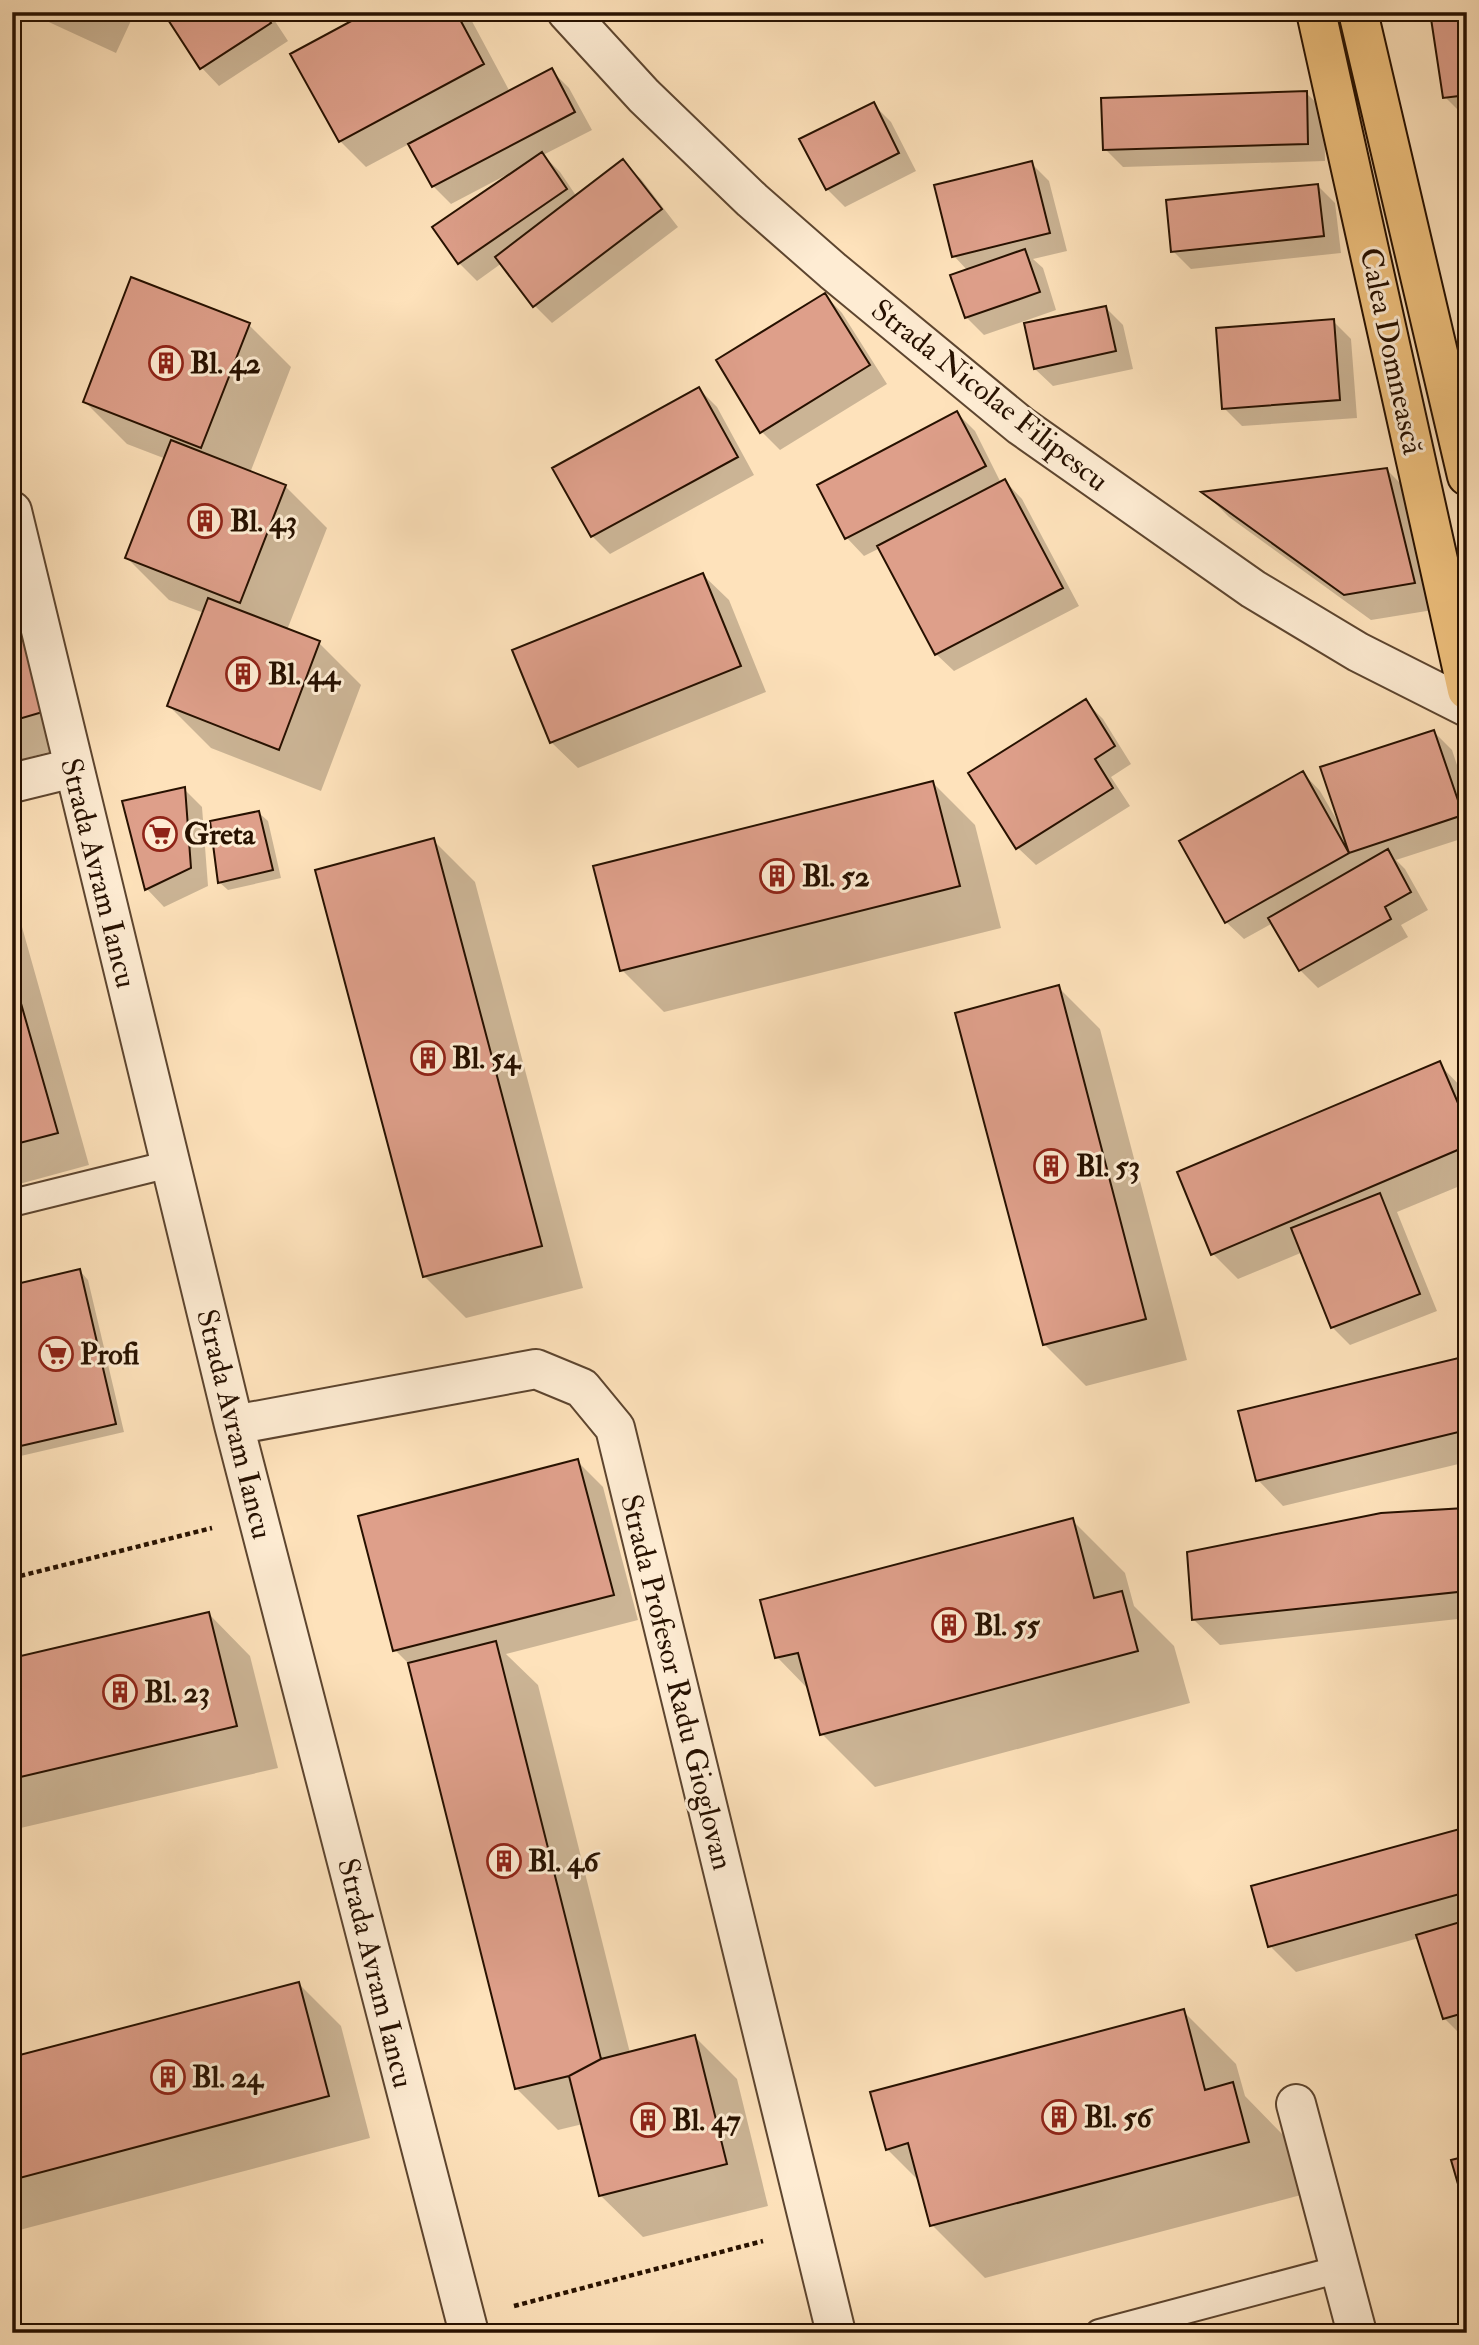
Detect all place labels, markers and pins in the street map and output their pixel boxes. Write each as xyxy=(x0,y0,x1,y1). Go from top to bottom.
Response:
building icon: Bl. 42 xyxy=(147,344,185,382)
place label: Bl. 42 xyxy=(190,345,261,382)
building icon: Bl. 43 xyxy=(186,502,224,540)
place label: Bl. 43 xyxy=(230,503,297,540)
building icon: Bl. 44 xyxy=(224,655,262,693)
place label: Bl. 44 xyxy=(268,656,342,693)
supermarket icon: Greta xyxy=(141,815,179,853)
place label: Greta xyxy=(184,816,257,853)
building icon: Bl. 52 xyxy=(758,857,796,895)
place label: Bl. 52 xyxy=(802,858,870,895)
building icon: Bl. 54 xyxy=(409,1039,447,1077)
place label: Bl. 54 xyxy=(452,1040,522,1077)
building icon: Bl. 53 xyxy=(1032,1147,1070,1185)
place label: Bl. 53 xyxy=(1076,1148,1140,1185)
supermarket icon: Profi xyxy=(37,1335,75,1373)
place label: Profi xyxy=(80,1336,140,1373)
building icon: Bl. 55 xyxy=(930,1606,968,1644)
place label: Bl. 55 xyxy=(974,1607,1041,1644)
building icon: Bl. 23 xyxy=(101,1673,139,1711)
place label: Bl. 23 xyxy=(144,1674,210,1711)
building icon: Bl. 46 xyxy=(485,1842,523,1880)
place label: Bl. 46 xyxy=(528,1843,601,1880)
building icon: Bl. 24 xyxy=(149,2058,187,2096)
place label: Bl. 24 xyxy=(192,2059,265,2096)
building icon: Bl. 56 xyxy=(1040,2098,1078,2136)
place label: Bl. 56 xyxy=(1084,2099,1153,2136)
building icon: Bl. 47 xyxy=(629,2101,667,2139)
place label: Bl. 47 xyxy=(672,2102,741,2139)

